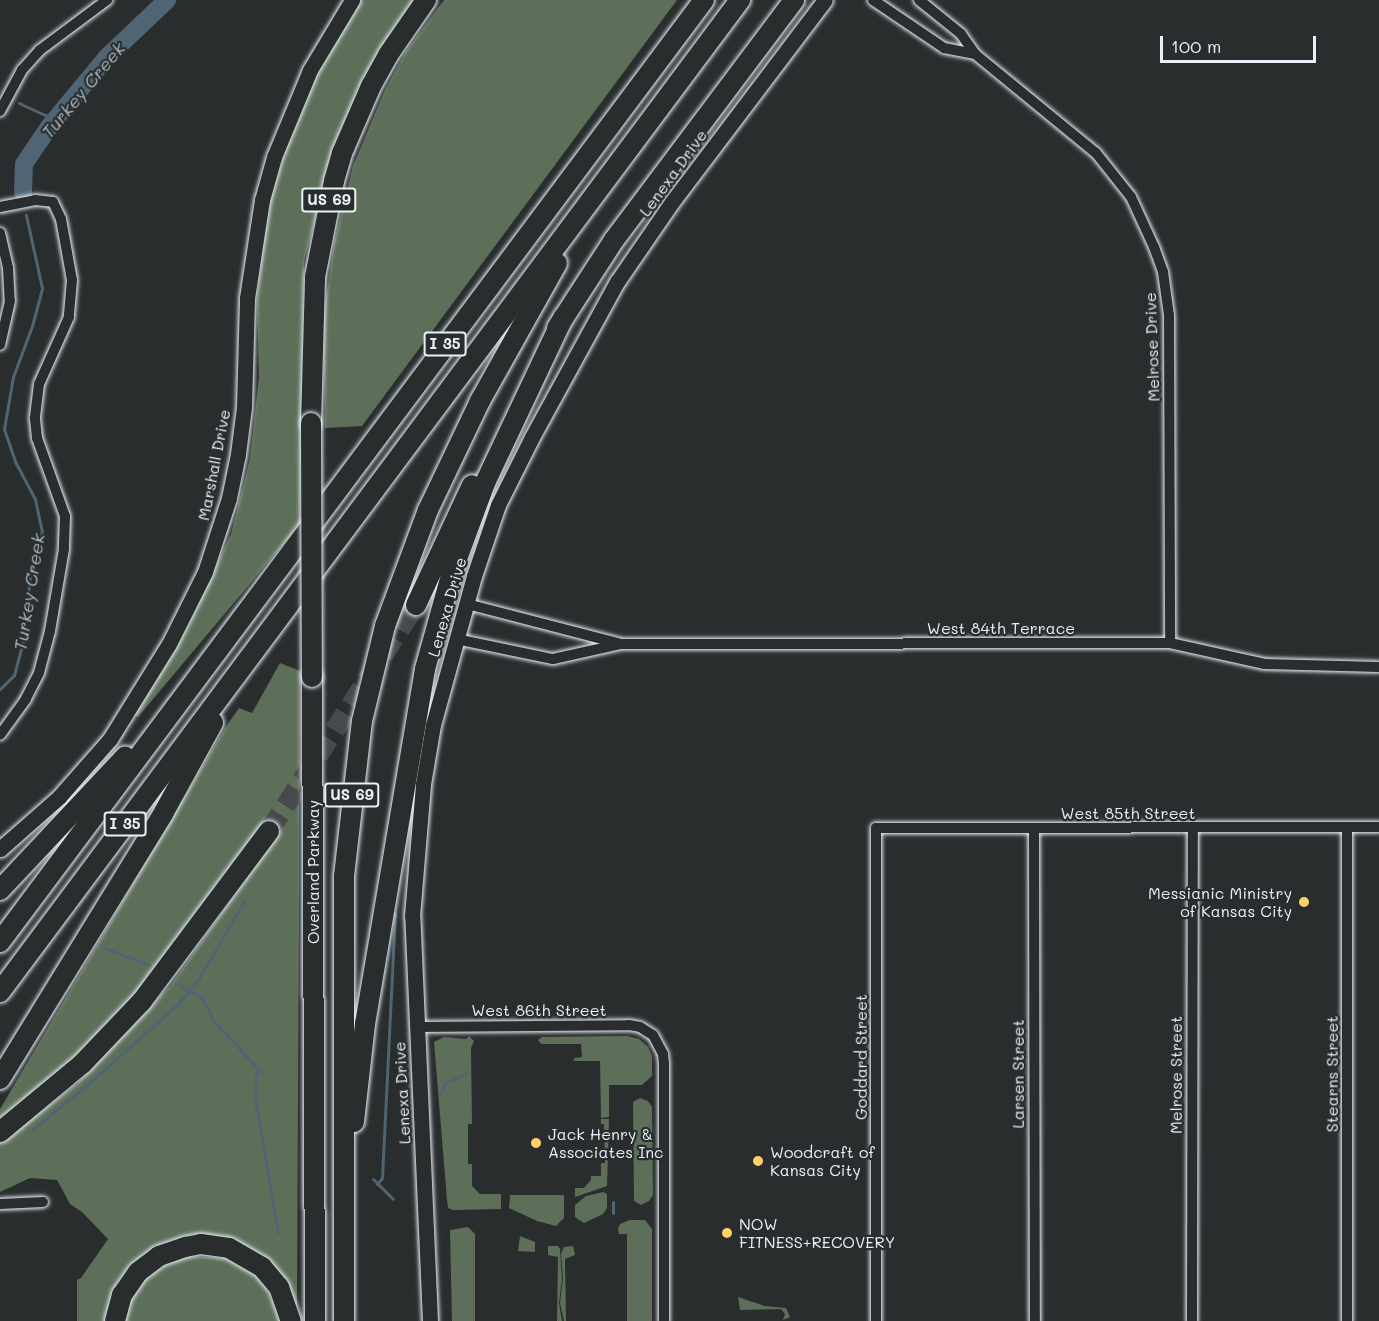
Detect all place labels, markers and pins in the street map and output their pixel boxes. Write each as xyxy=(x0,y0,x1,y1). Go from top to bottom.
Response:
place label: Messianic Ministry of Kansas City xyxy=(1148,883,1292,921)
marker: Messianic Ministry of Kansas City xyxy=(1297,895,1311,909)
place label: Jack Henry & Associates Inc xyxy=(548,1124,664,1162)
marker: Jack Henry & Associates Inc xyxy=(529,1136,543,1150)
place label: Woodcraft of Kansas City xyxy=(770,1142,875,1180)
marker: Woodcraft of Kansas City xyxy=(751,1154,765,1168)
place label: NOW FITNESS+RECOVERY xyxy=(739,1214,895,1252)
marker: NOW FITNESS+RECOVERY xyxy=(720,1226,734,1240)

